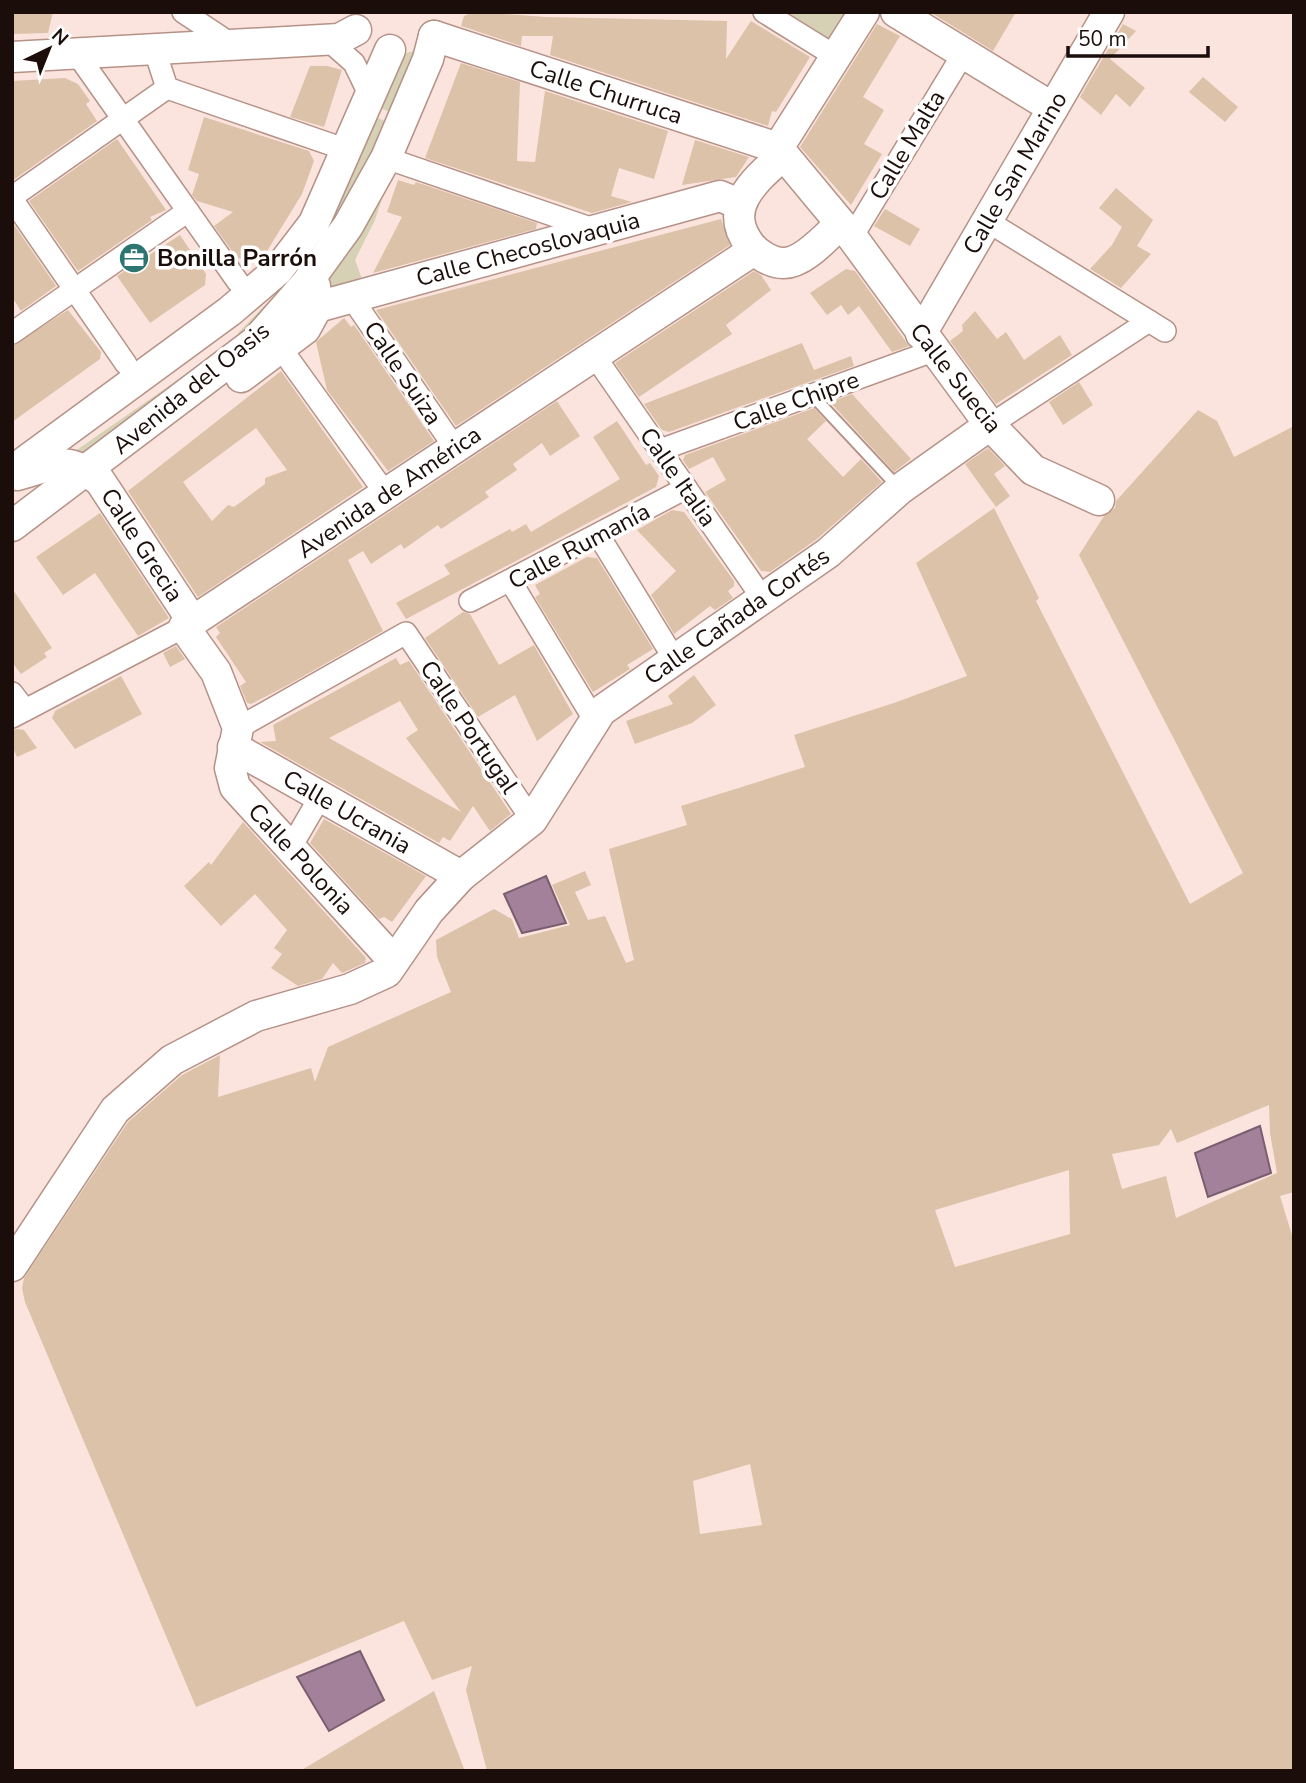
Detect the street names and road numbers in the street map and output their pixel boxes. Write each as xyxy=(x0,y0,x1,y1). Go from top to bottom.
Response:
street label: Calle Churruca xyxy=(525,52,687,132)
street label: Calle Malta xyxy=(862,84,952,206)
street label: Calle San Marino xyxy=(955,86,1075,260)
street label: Calle Checoslovaquia xyxy=(413,204,643,294)
street label: Avenida del Oasis xyxy=(106,315,276,461)
street label: Calle Suiza xyxy=(356,315,450,431)
street label: Calle Suecia xyxy=(903,316,1009,440)
street label: Calle Chipre xyxy=(728,363,864,439)
street label: Avenida de América xyxy=(291,418,487,566)
street label: Calle Italia xyxy=(632,421,724,533)
street label: Calle Grecia xyxy=(93,482,191,608)
street label: Calle Rumanía xyxy=(503,495,655,597)
street label: Calle Cañada Cortés xyxy=(638,540,836,692)
street label: Calle Portugal xyxy=(413,654,525,800)
street label: Calle Ucrania xyxy=(277,762,417,862)
street label: Calle Polonia xyxy=(241,796,361,922)

